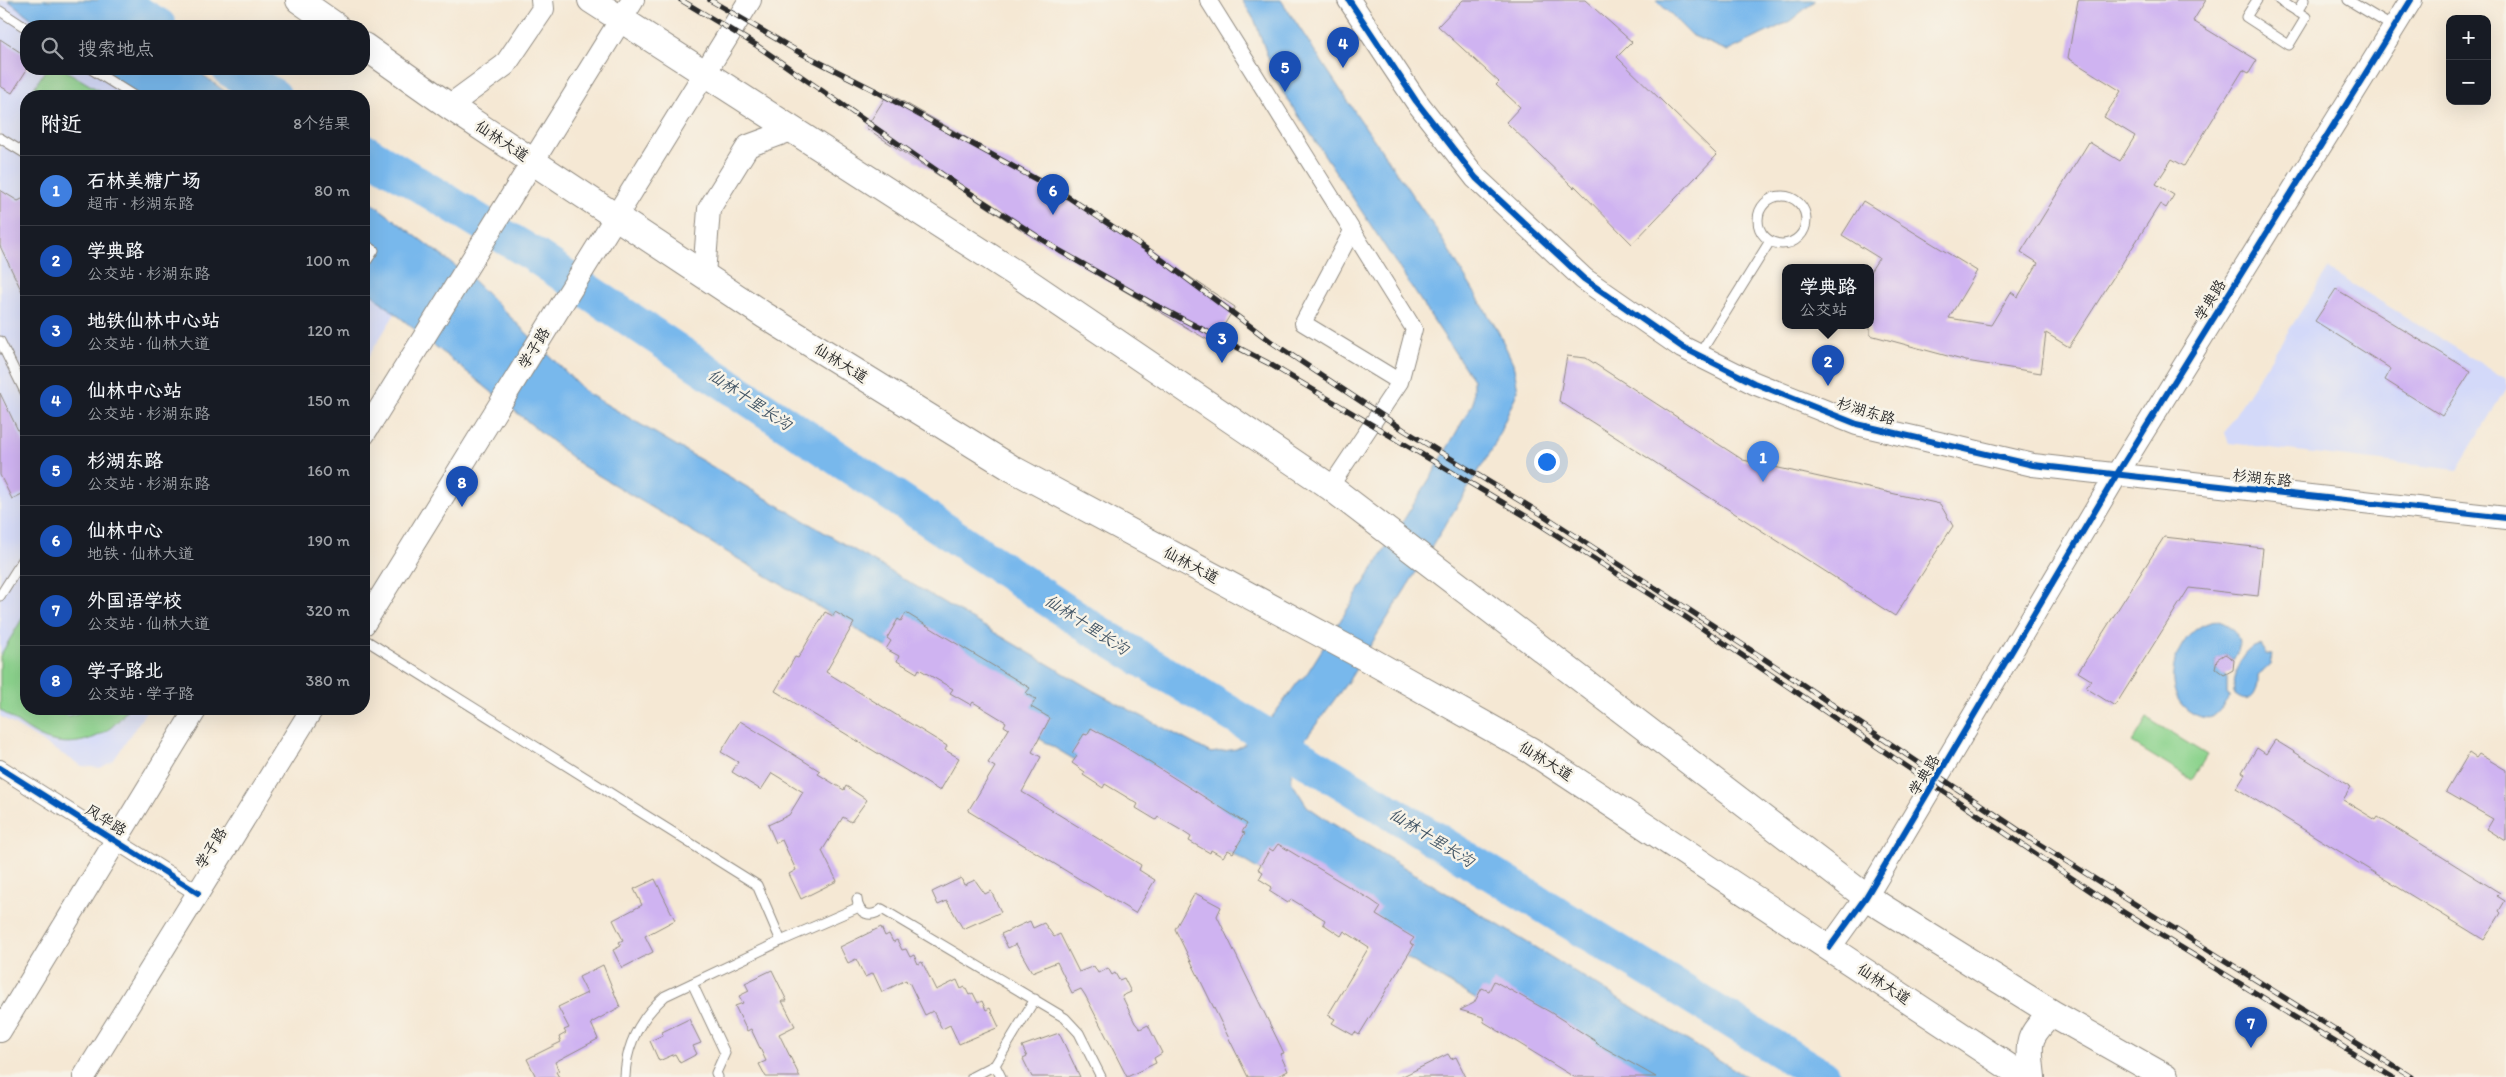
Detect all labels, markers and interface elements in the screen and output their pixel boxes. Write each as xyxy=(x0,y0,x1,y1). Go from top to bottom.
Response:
map controls xyxy=(2446,15,2491,105)
button: + xyxy=(2446,15,2491,60)
search box xyxy=(20,20,370,75)
pin: 4 xyxy=(1327,27,1359,68)
icon: search xyxy=(38,34,66,62)
text: 搜索地点 xyxy=(78,37,154,60)
pin: 5 xyxy=(1269,51,1301,92)
button: − xyxy=(2446,60,2491,105)
text: 附近 xyxy=(40,111,82,136)
text: 8个结果 xyxy=(293,114,350,133)
street label: 仙林大道 xyxy=(472,117,532,165)
text: 石林美糖广场 xyxy=(87,169,201,192)
pin: 6 xyxy=(1037,174,1069,215)
text: 1 xyxy=(52,181,60,200)
text: 80 m xyxy=(314,181,350,200)
text: 超市 · 杉湖东路 xyxy=(87,194,194,213)
text: 学典路 xyxy=(87,239,144,262)
text: 2 xyxy=(52,251,60,270)
text: 100 m xyxy=(306,251,350,270)
text: 公交站 · 杉湖东路 xyxy=(87,264,210,283)
popup xyxy=(1782,264,1874,329)
text: 学典路 xyxy=(1799,275,1857,298)
street label: 学典路 xyxy=(2190,276,2230,324)
text: 公交站 xyxy=(1799,300,1848,319)
text: 地铁仙林中心站 xyxy=(87,309,220,332)
text: 3 xyxy=(52,321,60,340)
text: 120 m xyxy=(307,321,350,340)
pin: 3 xyxy=(1206,322,1238,363)
street label: 学子路 xyxy=(514,324,554,372)
text: 公交站 · 仙林大道 xyxy=(87,334,210,353)
street label: 仙林大道 xyxy=(811,339,871,387)
pin: 2 xyxy=(1812,345,1844,386)
water label: 仙林十里长沟 xyxy=(705,365,796,435)
text: 仙林中心站 xyxy=(87,379,182,402)
text: 4 xyxy=(51,391,61,410)
text: 150 m xyxy=(307,391,350,410)
street label: 杉湖东路 xyxy=(1835,394,1897,428)
text: 公交站 · 杉湖东路 xyxy=(87,404,210,423)
pin: 1 xyxy=(1747,441,1779,482)
text: 杉湖东路 xyxy=(87,449,163,472)
your location xyxy=(1534,449,1560,475)
text: 5 xyxy=(52,461,60,480)
text: 160 m xyxy=(307,461,350,480)
pin: 8 xyxy=(446,466,478,507)
street label: 杉湖东路 xyxy=(2231,466,2293,490)
text: 公交站 · 杉湖东路 xyxy=(87,474,210,493)
text: 仙林中心 xyxy=(87,519,163,542)
text: 6 xyxy=(52,531,60,550)
text: 190 m xyxy=(307,531,350,550)
street label: 仙林大道 xyxy=(1160,543,1222,587)
text: 地铁 · 仙林大道 xyxy=(87,544,194,563)
text: 外国语学校 xyxy=(87,589,182,612)
water label: 仙林十里长沟 xyxy=(1041,590,1134,660)
text: 7 xyxy=(52,601,60,620)
text: 320 m xyxy=(306,601,350,620)
text: 公交站 · 仙林大道 xyxy=(87,614,210,633)
text: 学子路北 xyxy=(87,659,163,682)
text: 8 xyxy=(52,671,60,690)
text: 380 m xyxy=(306,671,350,690)
text: 公交站 · 学子路 xyxy=(87,684,194,703)
street label: 仙林大道 xyxy=(1516,737,1576,785)
street label: 学典路 xyxy=(1905,751,1943,799)
street label: 风华路 xyxy=(82,800,130,840)
water label: 仙林十里长沟 xyxy=(1386,804,1479,872)
street label: 学子路 xyxy=(191,824,231,872)
street label: 仙林大道 xyxy=(1854,960,1914,1008)
pin: 7 xyxy=(2235,1007,2267,1048)

